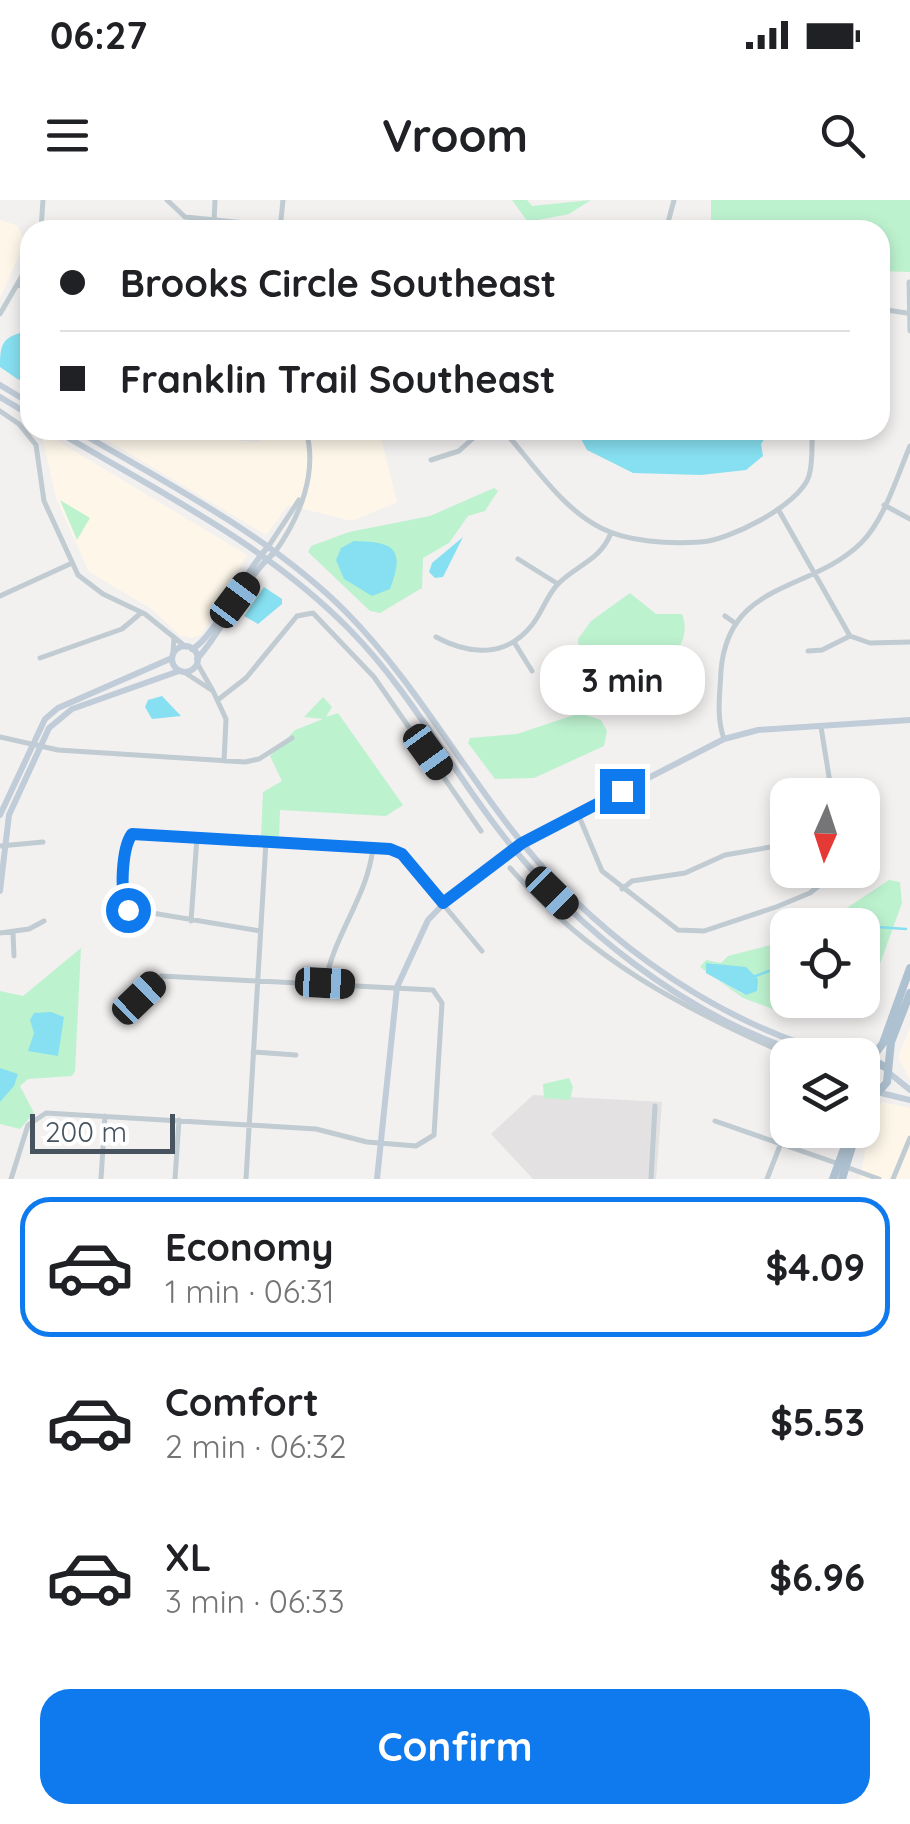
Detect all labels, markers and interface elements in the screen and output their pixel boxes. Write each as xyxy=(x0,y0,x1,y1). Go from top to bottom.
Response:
text: 06:27 xyxy=(50,11,147,59)
text: Vroom xyxy=(382,107,528,163)
icon: menu xyxy=(40,108,95,163)
icon: search xyxy=(815,108,870,163)
text: Brooks Circle Southeast xyxy=(120,259,556,307)
text: Franklin Trail Southeast xyxy=(120,355,556,403)
car xyxy=(205,567,265,633)
callout: 3 min xyxy=(540,646,704,716)
text: 3 min xyxy=(581,660,664,700)
car xyxy=(398,719,458,785)
route end xyxy=(600,769,645,814)
north arrow xyxy=(770,778,880,888)
map controls xyxy=(770,778,880,1148)
car xyxy=(520,861,584,925)
route start xyxy=(106,888,151,933)
button: locate xyxy=(770,908,880,1018)
car xyxy=(107,966,171,1030)
car xyxy=(294,966,356,1000)
button: layers xyxy=(770,1038,880,1148)
scale bar xyxy=(30,1109,175,1154)
text: 200 m xyxy=(45,1114,127,1149)
icon: car xyxy=(45,1222,135,1312)
text: Economy xyxy=(165,1223,334,1271)
text: $4.09 xyxy=(766,1243,865,1291)
text: 1 min · 06:31 xyxy=(165,1271,335,1311)
icon: car xyxy=(45,1377,135,1467)
text: Comfort xyxy=(165,1378,319,1426)
text: $5.53 xyxy=(770,1398,865,1446)
text: 2 min · 06:32 xyxy=(165,1426,346,1466)
icon: car xyxy=(45,1532,135,1622)
text: XL xyxy=(165,1533,211,1581)
text: $6.96 xyxy=(769,1553,865,1601)
text: 3 min · 06:33 xyxy=(165,1581,345,1621)
button: Confirm xyxy=(40,1689,870,1804)

